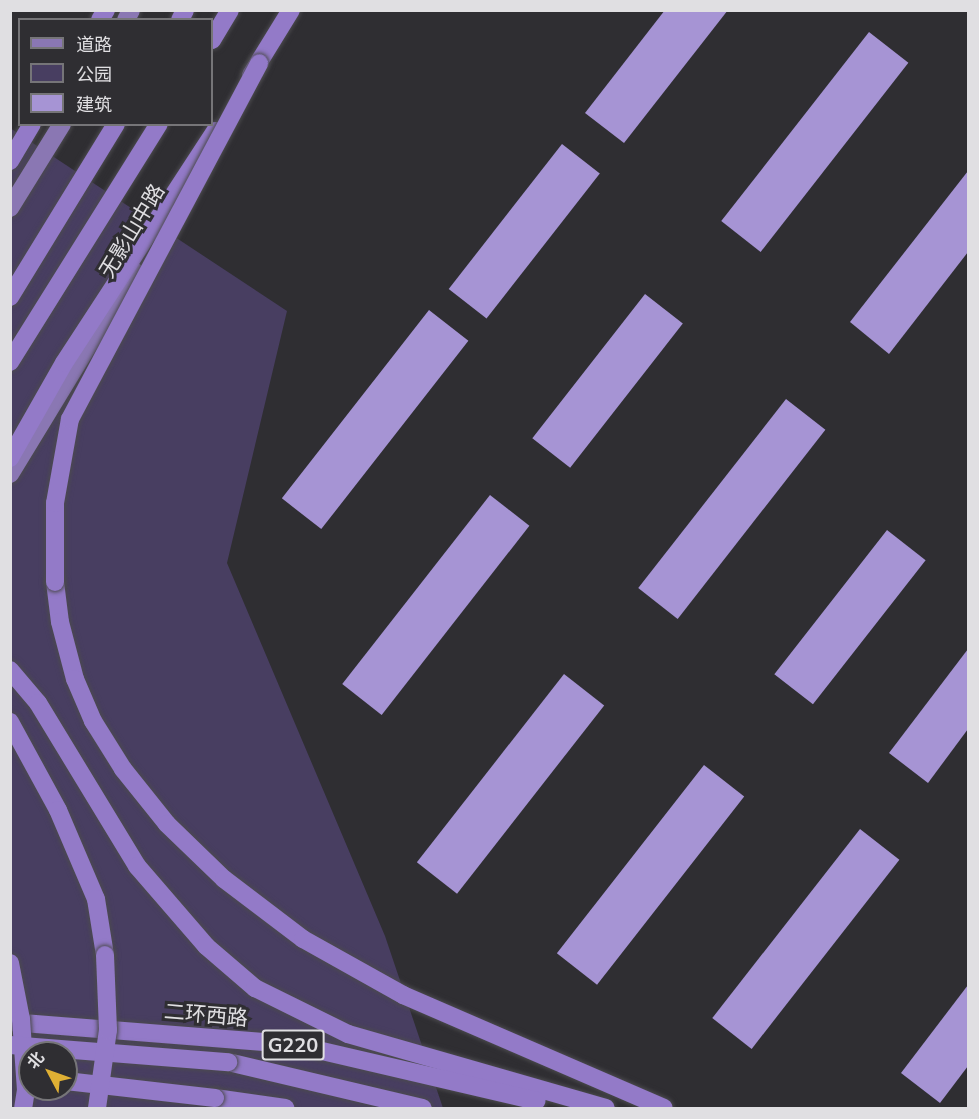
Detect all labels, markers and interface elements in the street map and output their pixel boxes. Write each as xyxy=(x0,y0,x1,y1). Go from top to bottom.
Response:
legend xyxy=(18,18,213,126)
text: 道路 xyxy=(76,33,112,57)
text: 公园 xyxy=(76,63,112,87)
text: 建筑 xyxy=(76,93,112,117)
street label: 无影山中路 xyxy=(94,180,170,282)
street label: 二环西路 xyxy=(163,999,249,1031)
road number: G220 xyxy=(262,1028,324,1062)
north arrow xyxy=(18,1041,78,1101)
text: 北 xyxy=(22,1047,49,1074)

